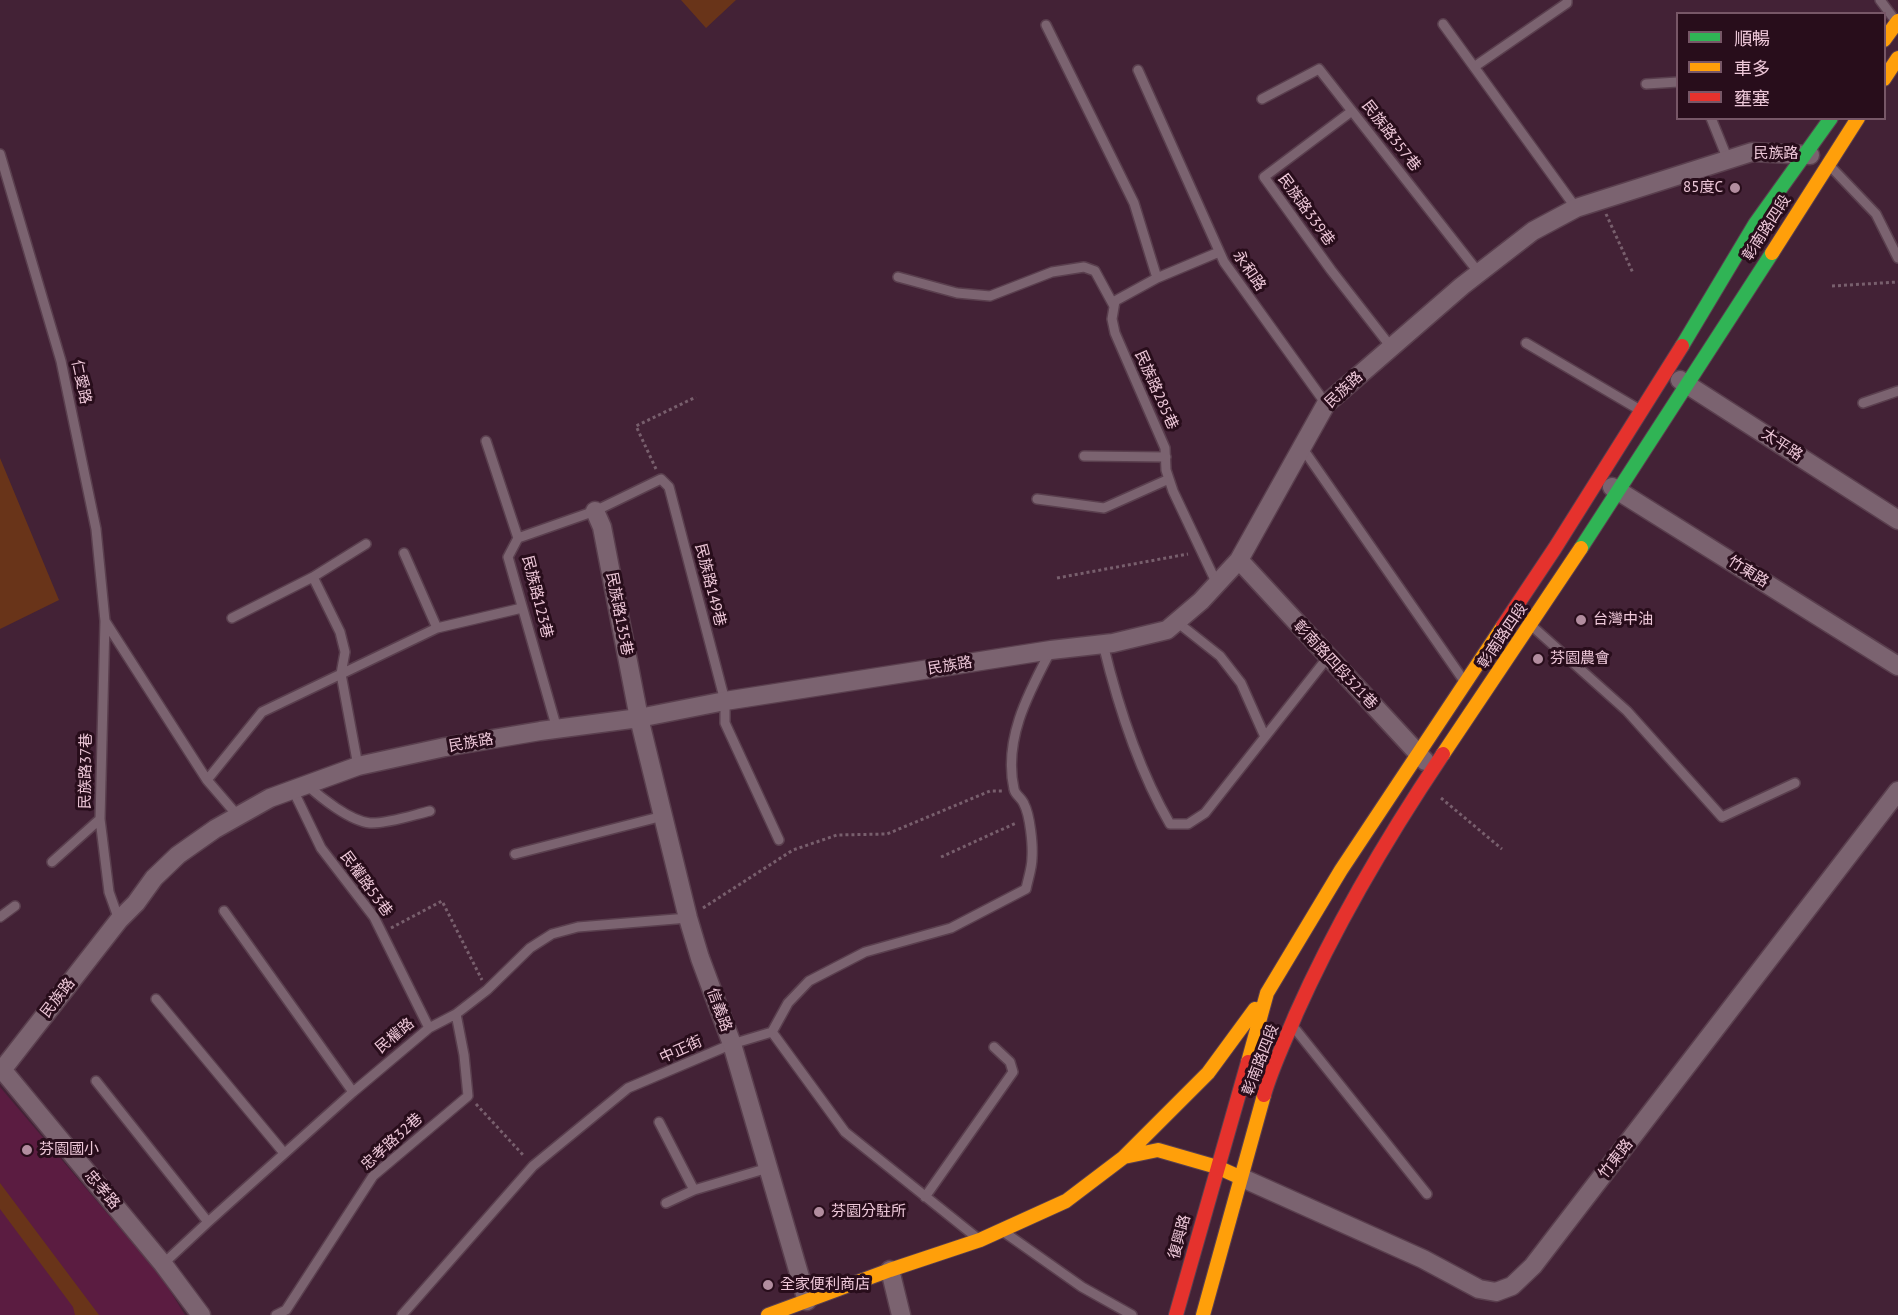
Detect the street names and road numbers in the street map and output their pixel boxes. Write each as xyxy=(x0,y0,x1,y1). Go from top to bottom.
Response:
street label: 民族路357巷 xyxy=(1358,97,1424,175)
street label: 民族路 xyxy=(1754,145,1798,163)
street label: 民族路339巷 xyxy=(1274,171,1338,249)
street label: 彰南路四段 xyxy=(1739,192,1795,264)
street label: 永和路 xyxy=(1229,247,1269,295)
street label: 民族路285巷 xyxy=(1131,348,1181,432)
street label: 仁愛路 xyxy=(68,358,94,406)
street label: 民族路 xyxy=(1321,368,1367,412)
street label: 太平路 xyxy=(1758,425,1806,465)
street label: 民族路149巷 xyxy=(691,542,729,628)
street label: 竹東路 xyxy=(1724,552,1772,592)
street label: 民族路123巷 xyxy=(518,554,556,640)
street label: 民族路135巷 xyxy=(602,571,636,657)
street label: 彰南路四段 xyxy=(1475,600,1531,672)
street label: 彰南路四段321巷 xyxy=(1289,617,1381,713)
street label: 民族路 xyxy=(926,654,974,678)
street label: 民族路 xyxy=(447,730,495,756)
street label: 民族路37巷 xyxy=(76,733,96,809)
street label: 民權路53巷 xyxy=(336,848,396,920)
street label: 民族路 xyxy=(37,975,79,1021)
street label: 信義路 xyxy=(703,986,735,1034)
street label: 民權路 xyxy=(372,1015,418,1057)
street label: 彰南路四段 xyxy=(1239,1022,1283,1098)
street label: 中正街 xyxy=(657,1033,705,1067)
street label: 忠孝路32巷 xyxy=(358,1110,426,1174)
street label: 竹東路 xyxy=(1595,1136,1637,1182)
street label: 忠孝路 xyxy=(81,1167,123,1213)
street label: 復興路 xyxy=(1165,1213,1195,1261)

